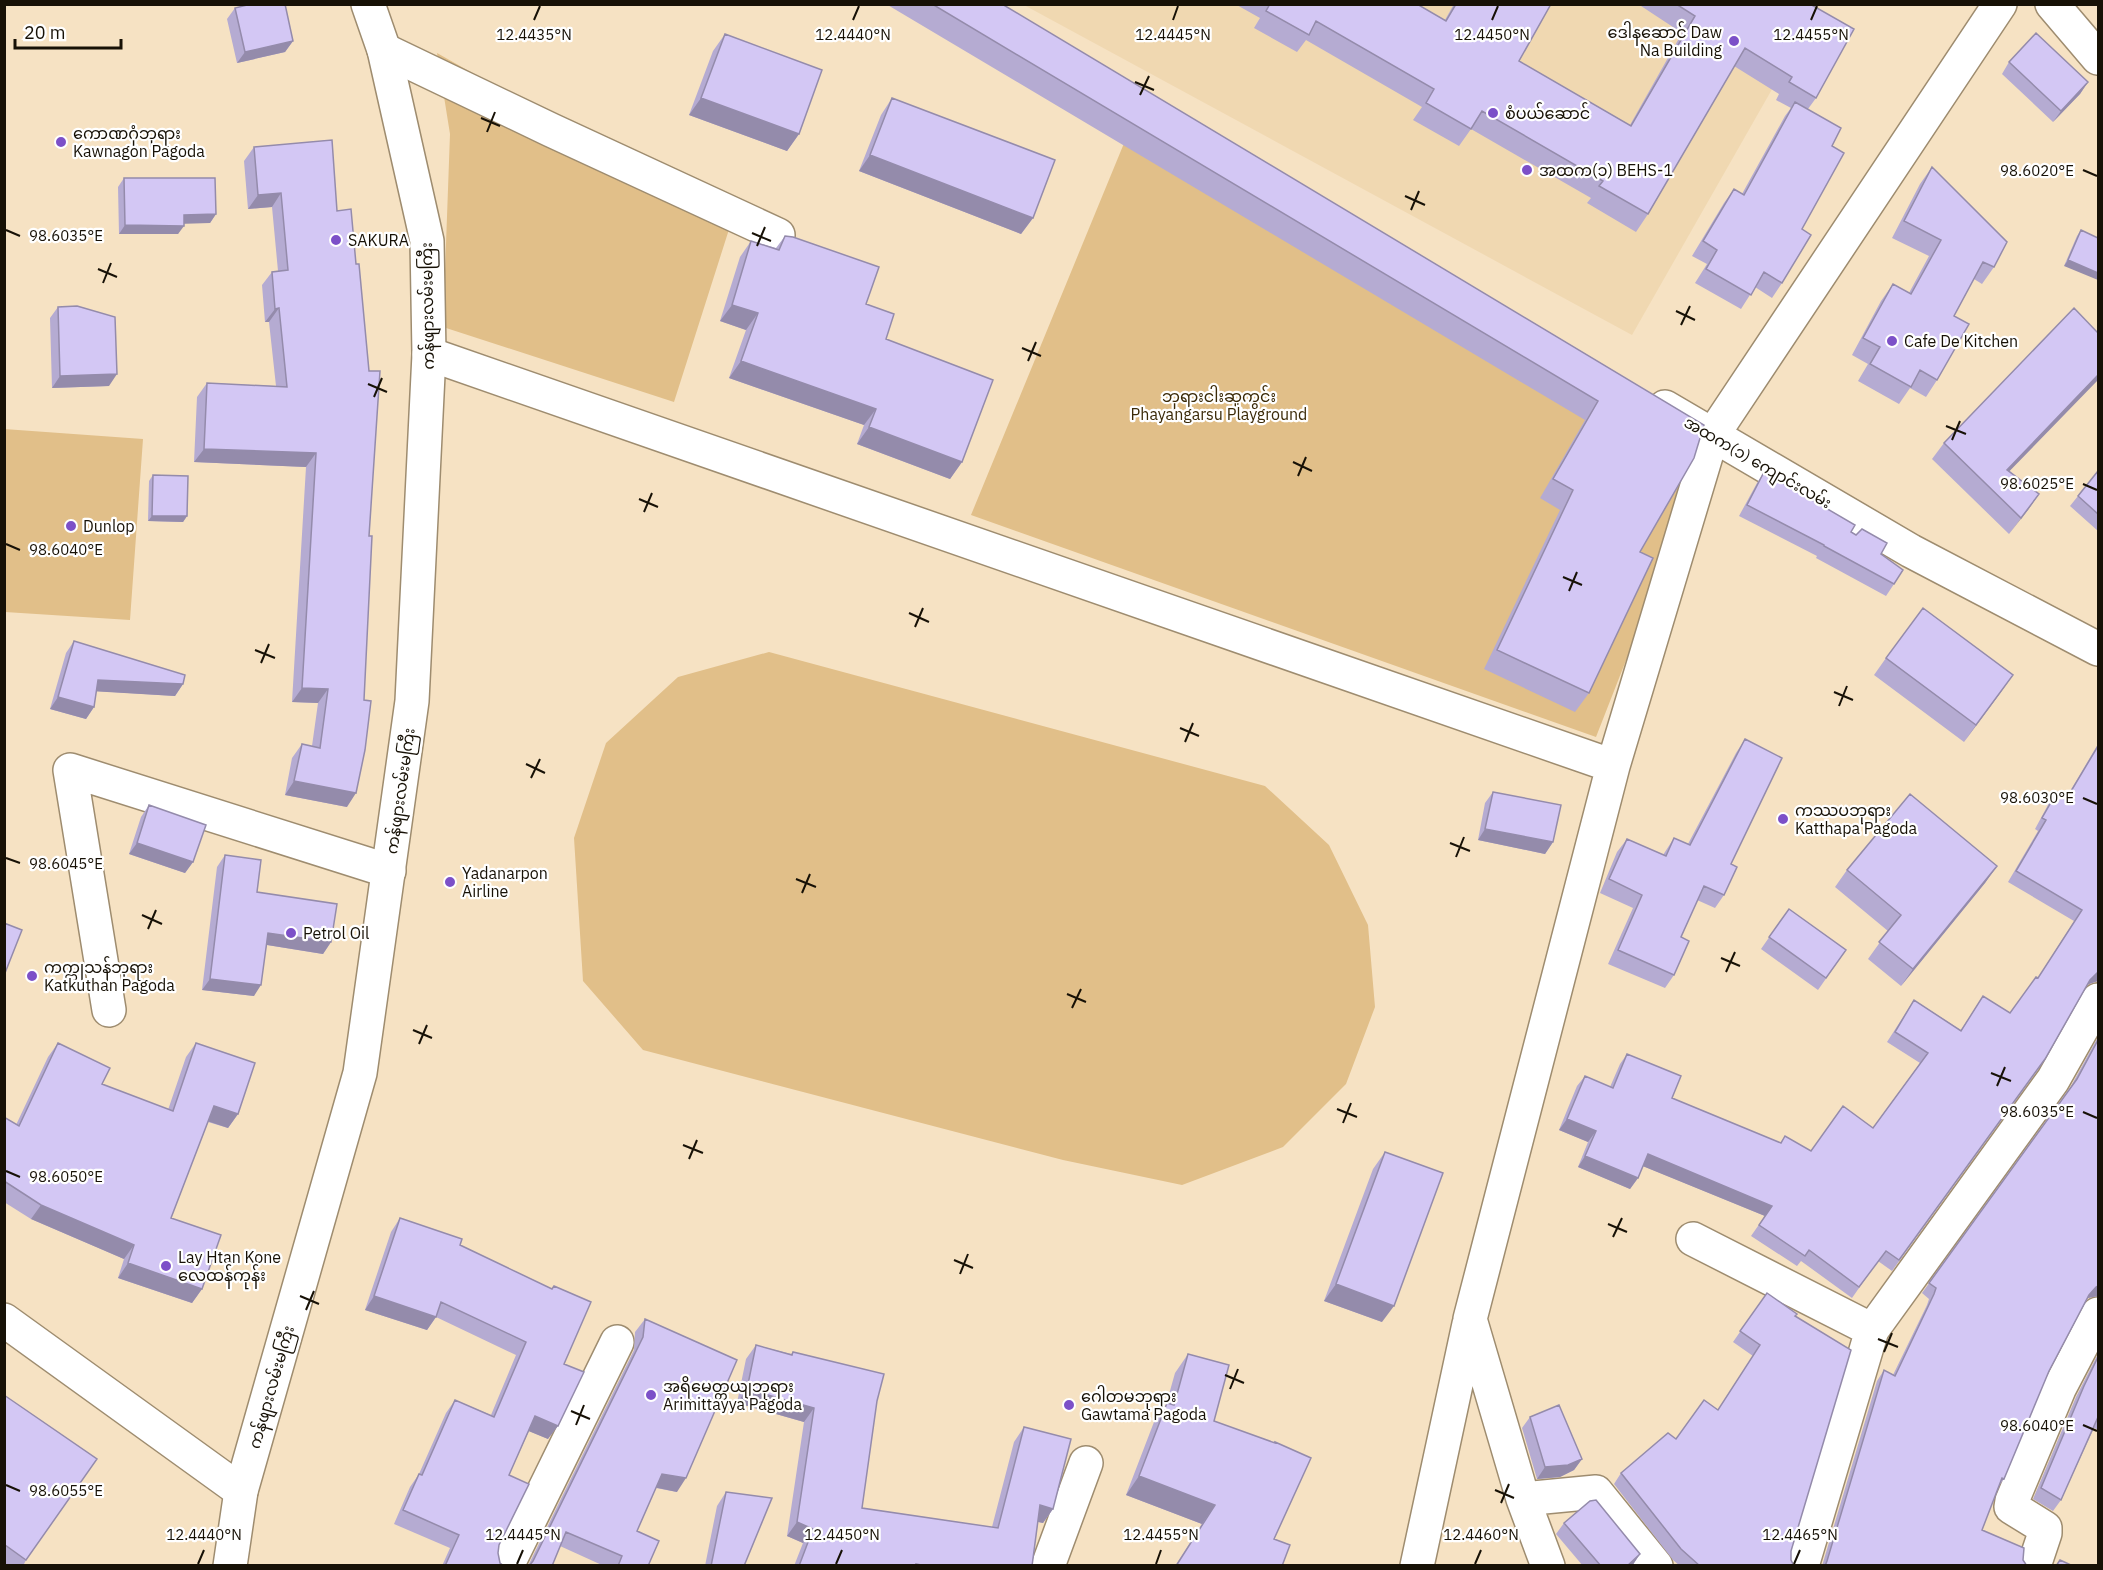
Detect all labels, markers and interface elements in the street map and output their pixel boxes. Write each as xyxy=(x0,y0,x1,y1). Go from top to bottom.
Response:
scale bar xyxy=(15,12,122,50)
text: 20 m xyxy=(24,21,66,44)
place label: ဒေါနဆောင် Daw Na Building xyxy=(1608,21,1723,60)
text: 12.4435°N xyxy=(496,25,572,44)
text: 12.4440°N xyxy=(815,25,891,44)
text: 12.4445°N xyxy=(1135,25,1211,44)
text: 12.4450°N xyxy=(1454,25,1530,44)
text: 12.4455°N xyxy=(1773,25,1849,44)
marker: ဒေါနဆောင် Daw Na Building xyxy=(1727,34,1741,48)
place label: စံပယ်ဆောင် xyxy=(1505,102,1590,123)
marker: စံပယ်ဆောင် xyxy=(1486,106,1500,120)
place label: ကောဏဂုံဘုရား Kawnagon Pagoda xyxy=(73,123,205,161)
marker: ကောဏဂုံဘုရား Kawnagon Pagoda xyxy=(54,135,68,149)
place label: အထက(၁) BEHS-1 xyxy=(1539,160,1673,180)
text: 98.6020°E xyxy=(2000,161,2074,180)
marker: အထက(၁) BEHS-1 xyxy=(1520,163,1534,177)
text: 98.6035°E xyxy=(29,226,103,245)
place label: SAKURA xyxy=(348,230,409,250)
marker: SAKURA xyxy=(329,233,343,247)
street label: ကန်ဖျားလမ်းမကြီး xyxy=(415,242,442,370)
place label: Cafe De Kitchen xyxy=(1904,331,2018,351)
marker: Cafe De Kitchen xyxy=(1885,334,1899,348)
park label: ဘုရားငါးဆူကွင်း Phayangarsu Playground xyxy=(1131,385,1307,424)
street label: အထက(၁) ကျောင်းလမ်း xyxy=(1679,411,1836,516)
text: 98.6025°E xyxy=(2000,474,2074,493)
place label: Dunlop xyxy=(83,516,135,536)
marker: Dunlop xyxy=(64,519,78,533)
text: 98.6040°E xyxy=(29,540,103,559)
street label: ကန်ဖျားလမ်းမကြီး xyxy=(380,726,423,856)
text: 98.6030°E xyxy=(2000,788,2074,807)
place label: ကဿပဘုရား Katthapa Pagoda xyxy=(1795,800,1917,838)
marker: ကဿပဘုရား Katthapa Pagoda xyxy=(1776,812,1790,826)
text: 98.6045°E xyxy=(29,854,103,873)
place label: Yadanarpon Airline xyxy=(462,863,548,901)
marker: Yadanarpon Airline xyxy=(443,875,457,889)
place label: Petrol Oil xyxy=(303,923,369,943)
marker: Petrol Oil xyxy=(284,926,298,940)
place label: ကက္ကုသန်ဘုရား Katkuthan Pagoda xyxy=(44,956,175,995)
marker: ကက္ကုသန်ဘုရား Katkuthan Pagoda xyxy=(25,969,39,983)
text: 98.6035°E xyxy=(2000,1102,2074,1121)
text: 98.6050°E xyxy=(29,1167,103,1186)
place label: Lay Htan Kone လေထန်ကုန်း xyxy=(178,1247,281,1290)
marker: Lay Htan Kone လေထန်ကုန်း xyxy=(159,1259,173,1273)
street label: ကန်ဖျားလမ်းမကြီး xyxy=(243,1323,302,1452)
place label: အရိမေတ္တယျဘုရား Arimittayya Pagoda xyxy=(663,1376,802,1414)
place label: ဂေါတမဘုရား Gawtama Pagoda xyxy=(1081,1385,1207,1424)
marker: အရိမေတ္တယျဘုရား Arimittayya Pagoda xyxy=(644,1388,658,1402)
marker: ဂေါတမဘုရား Gawtama Pagoda xyxy=(1062,1398,1076,1412)
text: 98.6040°E xyxy=(2000,1416,2074,1435)
text: 98.6055°E xyxy=(29,1481,103,1500)
text: 12.4440°N xyxy=(166,1525,242,1544)
text: 12.4445°N xyxy=(485,1525,561,1544)
text: 12.4450°N xyxy=(804,1525,880,1544)
text: 12.4455°N xyxy=(1123,1525,1199,1544)
text: 12.4460°N xyxy=(1443,1525,1519,1544)
text: 12.4465°N xyxy=(1762,1525,1838,1544)

